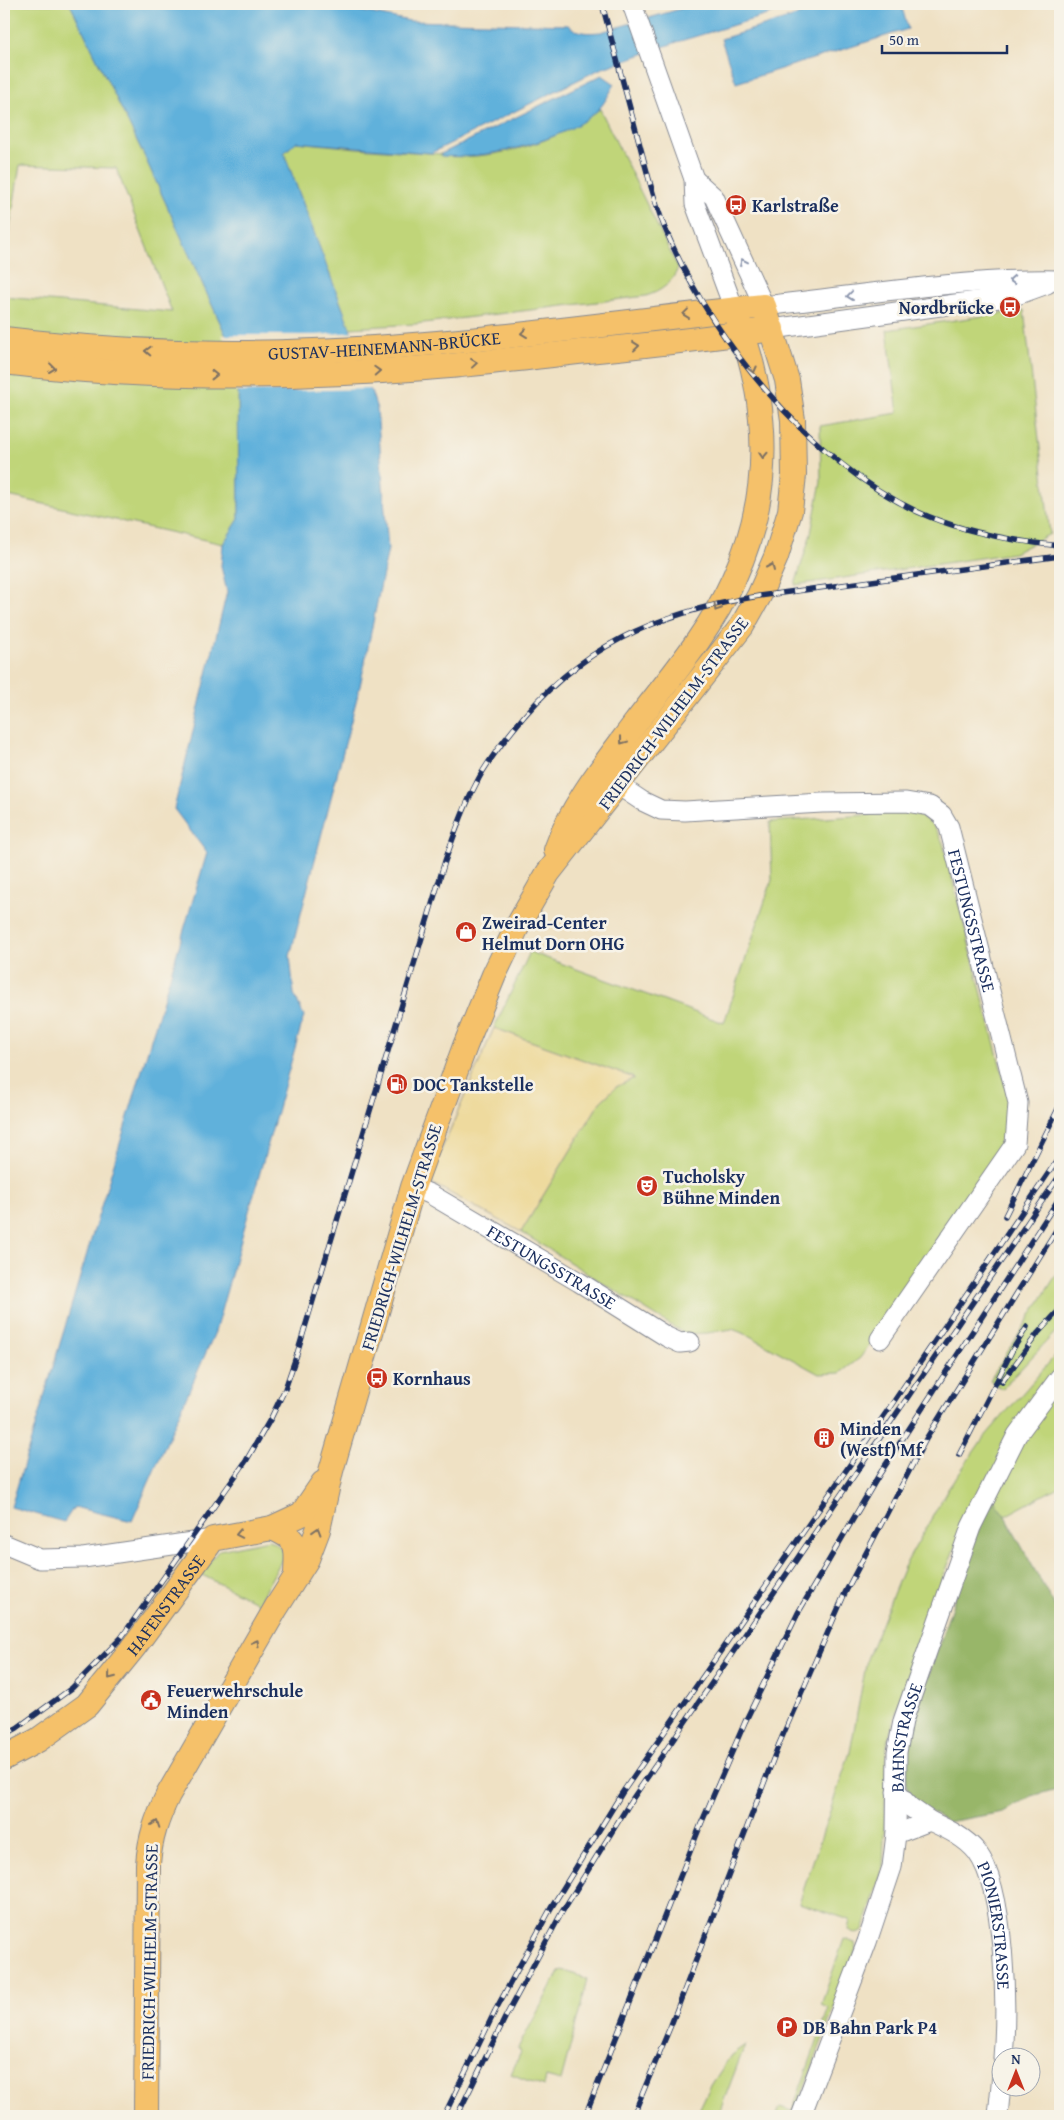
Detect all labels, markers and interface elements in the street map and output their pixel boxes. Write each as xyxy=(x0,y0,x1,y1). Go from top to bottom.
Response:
scale bar xyxy=(882,22,1006,54)
text: 50 m xyxy=(889,29,920,50)
place label: Karlstraße xyxy=(752,192,839,219)
bus stop icon: Karlstraße xyxy=(724,193,748,217)
one-way arrow xyxy=(740,258,750,267)
one-way arrow xyxy=(1007,274,1015,285)
one-way arrow xyxy=(846,290,854,301)
place label: Nordbrücke xyxy=(899,294,994,321)
bus stop icon: Nordbrücke xyxy=(998,295,1022,319)
one-way arrow xyxy=(682,308,690,319)
street label: GUSTAV-HEINEMANN-BRÜCKE xyxy=(268,323,502,366)
one-way arrow xyxy=(520,327,528,338)
one-way arrow xyxy=(632,341,640,352)
one-way arrow xyxy=(144,346,152,356)
one-way arrow xyxy=(471,358,479,369)
one-way arrow xyxy=(48,362,56,373)
one-way arrow xyxy=(373,365,381,376)
one-way arrow xyxy=(747,365,758,374)
one-way arrow xyxy=(211,370,219,380)
one-way arrow xyxy=(758,451,769,459)
one-way arrow xyxy=(765,563,776,572)
one-way arrow xyxy=(714,603,724,612)
street label: FRIEDRICH-WILHELM-STRASSE xyxy=(591,611,755,815)
one-way arrow xyxy=(620,735,628,744)
street label: FESTUNGSSTRASSE xyxy=(941,846,1003,995)
place label: Zweirad-Center Helmut Dorn OHG xyxy=(482,909,624,957)
shop icon: Zweirad-Center Helmut Dorn OHG xyxy=(454,920,478,944)
place label: DOC Tankstelle xyxy=(413,1071,534,1098)
fuel station icon: DOC Tankstelle xyxy=(385,1072,409,1096)
street label: FRIEDRICH-WILHELM-STRASSE xyxy=(354,1120,448,1354)
place label: Tucholsky Bühne Minden xyxy=(663,1163,780,1211)
theatre icon: Tucholsky Bühne Minden xyxy=(635,1174,659,1198)
street label: FESTUNGSSTRASSE xyxy=(482,1217,622,1316)
place label: Kornhaus xyxy=(393,1365,471,1392)
bus stop icon: Kornhaus xyxy=(365,1366,389,1390)
place label: Minden (Westf) Mf xyxy=(840,1415,925,1463)
building icon: Minden (Westf) Mf xyxy=(812,1426,836,1450)
one-way arrow xyxy=(311,1527,321,1536)
one-way arrow xyxy=(234,1529,243,1539)
street label: HAFENSTRASSE xyxy=(119,1548,211,1661)
one-way arrow xyxy=(250,1640,260,1649)
one-way arrow xyxy=(108,1670,116,1679)
place label: Feuerwehrschule Minden xyxy=(167,1677,304,1725)
street label: BAHNSTRASSE xyxy=(883,1679,929,1792)
public building icon: Feuerwehrschule Minden xyxy=(139,1688,163,1712)
one-way arrow xyxy=(150,1820,160,1828)
street label: FRIEDRICH-WILHELM-STRASSE xyxy=(133,1844,165,2080)
street label: PIONIERSTRASSE xyxy=(971,1857,1018,1990)
place label: DB Bahn Park P4 xyxy=(803,2014,937,2041)
parking icon: DB Bahn Park P4 xyxy=(775,2015,799,2039)
north arrow xyxy=(992,2048,1042,2098)
text: N xyxy=(1011,2049,1021,2069)

